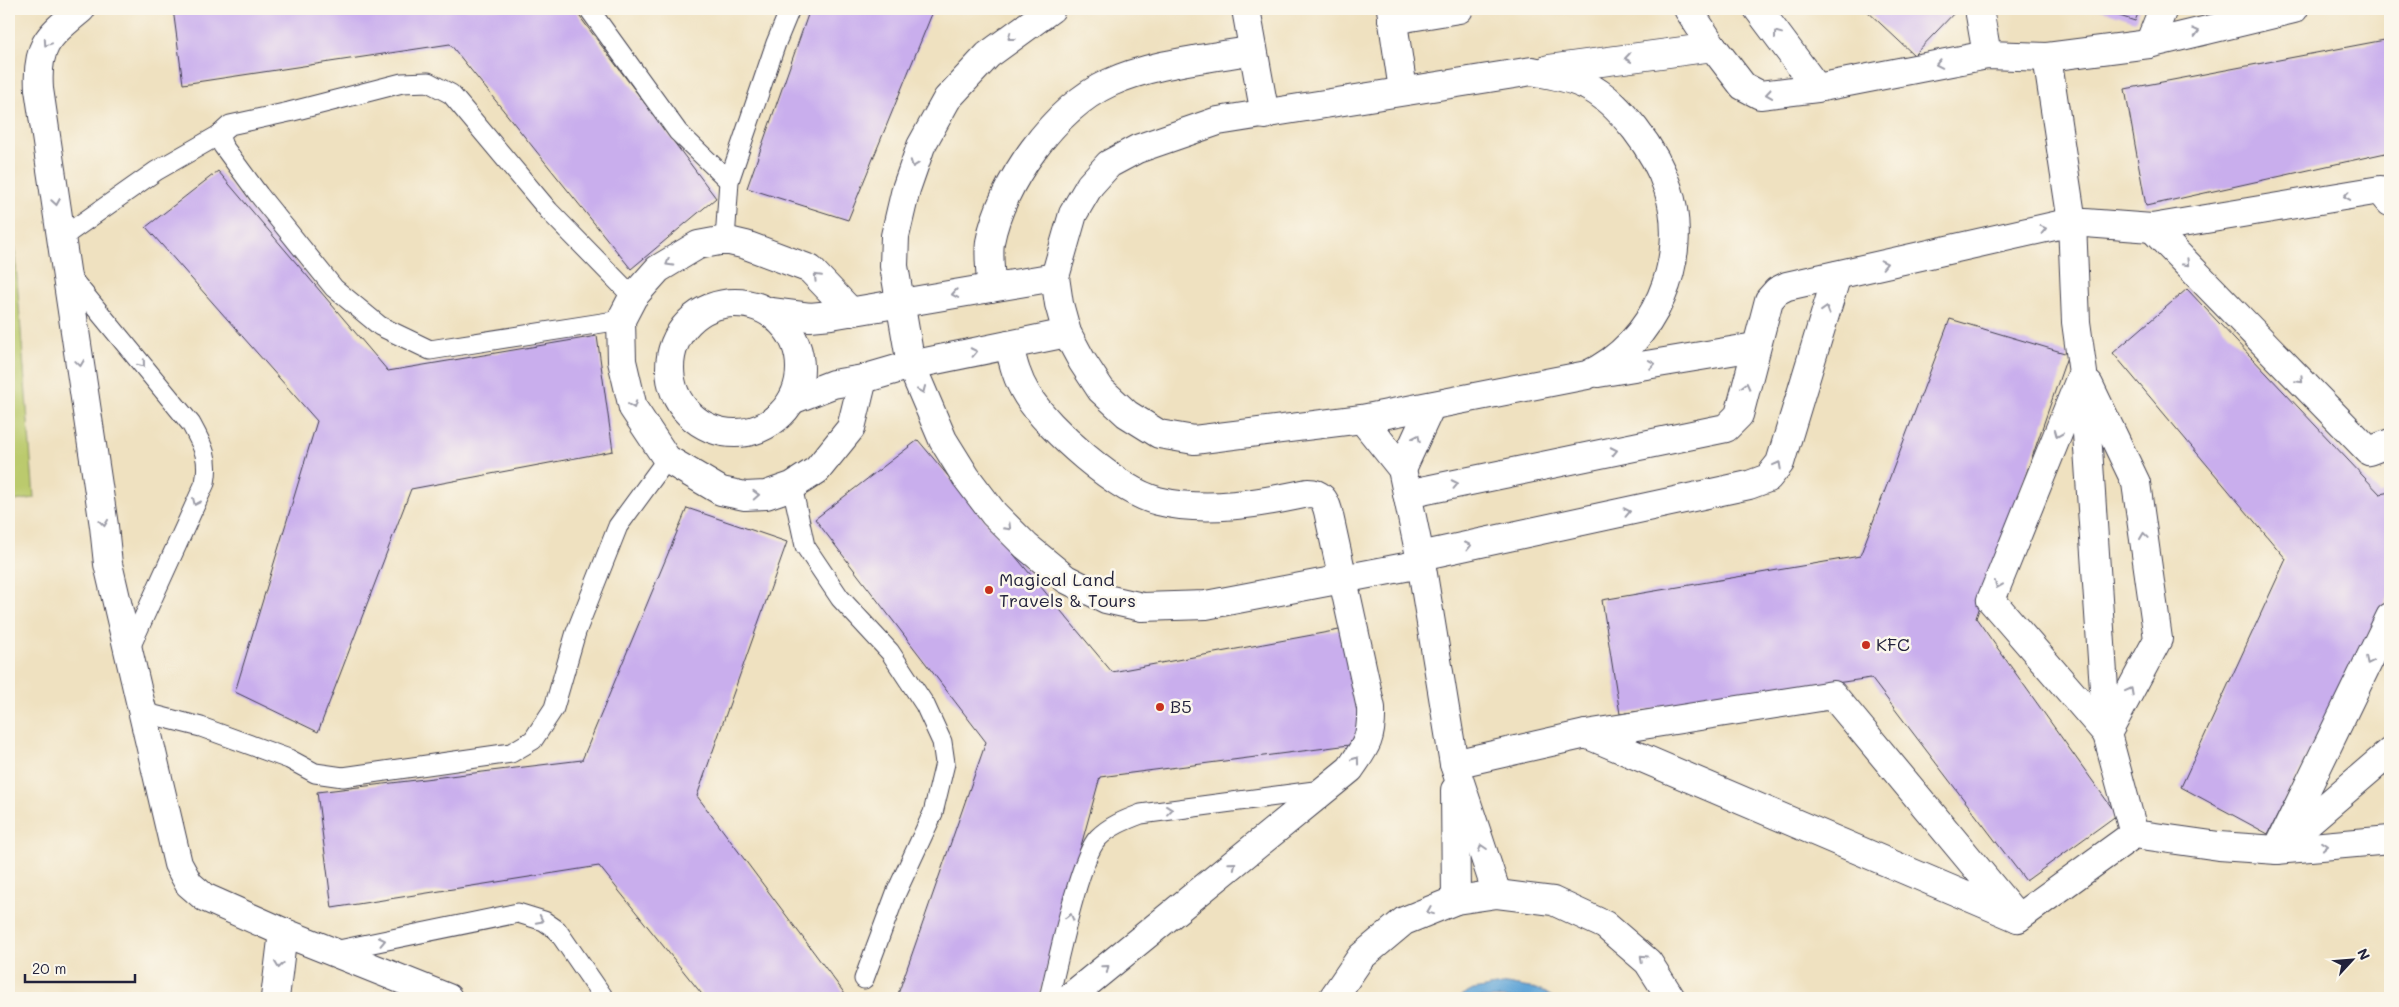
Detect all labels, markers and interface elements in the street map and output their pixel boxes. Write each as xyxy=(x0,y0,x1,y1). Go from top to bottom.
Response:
one-way arrow xyxy=(2192,27,2201,38)
one-way arrow xyxy=(1775,31,1783,40)
one-way arrow xyxy=(1008,32,1017,40)
one-way arrow xyxy=(43,38,53,47)
one-way arrow xyxy=(1624,53,1633,63)
one-way arrow xyxy=(1935,59,1944,69)
one-way arrow xyxy=(1764,88,1772,99)
one-way arrow xyxy=(910,160,920,168)
one-way arrow xyxy=(2343,190,2351,200)
one-way arrow xyxy=(50,197,60,206)
one-way arrow xyxy=(2038,224,2047,235)
one-way arrow xyxy=(665,256,674,266)
one-way arrow xyxy=(2181,258,2190,267)
one-way arrow xyxy=(1880,259,1889,270)
one-way arrow xyxy=(814,274,823,283)
one-way arrow xyxy=(951,288,960,299)
one-way arrow xyxy=(1821,306,1831,314)
one-way arrow xyxy=(970,347,979,358)
one-way arrow xyxy=(74,358,84,367)
one-way arrow xyxy=(136,358,145,367)
one-way arrow xyxy=(1648,360,1657,370)
one-way arrow xyxy=(2294,374,2303,383)
one-way arrow xyxy=(1740,381,1751,390)
one-way arrow xyxy=(917,386,927,394)
one-way arrow xyxy=(627,400,637,409)
one-way arrow xyxy=(2054,429,2064,438)
one-way arrow xyxy=(1410,434,1421,443)
one-way arrow xyxy=(1610,447,1619,457)
one-way arrow xyxy=(1772,461,1782,470)
one-way arrow xyxy=(1451,479,1460,490)
one-way arrow xyxy=(753,490,761,501)
one-way arrow xyxy=(193,497,203,506)
one-way arrow xyxy=(1622,507,1631,518)
one-way arrow xyxy=(98,519,108,528)
one-way arrow xyxy=(1002,521,1011,530)
one-way arrow xyxy=(2139,532,2149,540)
one-way arrow xyxy=(1464,542,1472,552)
place label: Magical Land Travels & Tours xyxy=(999,567,1136,612)
one-way arrow xyxy=(1993,580,2004,589)
marker: Magical Land Travels & Tours xyxy=(983,584,995,596)
place label: KFC xyxy=(1876,632,1910,656)
marker: KFC xyxy=(1860,639,1872,651)
one-way arrow xyxy=(2365,655,2375,664)
one-way arrow xyxy=(2124,687,2134,696)
place label: B5 xyxy=(1170,694,1192,718)
marker: B5 xyxy=(1154,701,1166,713)
one-way arrow xyxy=(1350,757,1359,766)
one-way arrow xyxy=(1165,805,1173,816)
one-way arrow xyxy=(2322,840,2330,851)
one-way arrow xyxy=(1478,844,1488,853)
one-way arrow xyxy=(1227,863,1236,871)
one-way arrow xyxy=(1426,904,1435,915)
one-way arrow xyxy=(1064,913,1075,922)
one-way arrow xyxy=(535,914,544,924)
north arrow xyxy=(2326,934,2376,984)
one-way arrow xyxy=(378,936,386,947)
text: N xyxy=(2353,945,2375,963)
scale bar xyxy=(25,952,135,984)
one-way arrow xyxy=(1640,955,1649,964)
text: 20 m xyxy=(32,958,66,978)
one-way arrow xyxy=(274,961,285,969)
one-way arrow xyxy=(1101,964,1110,973)

